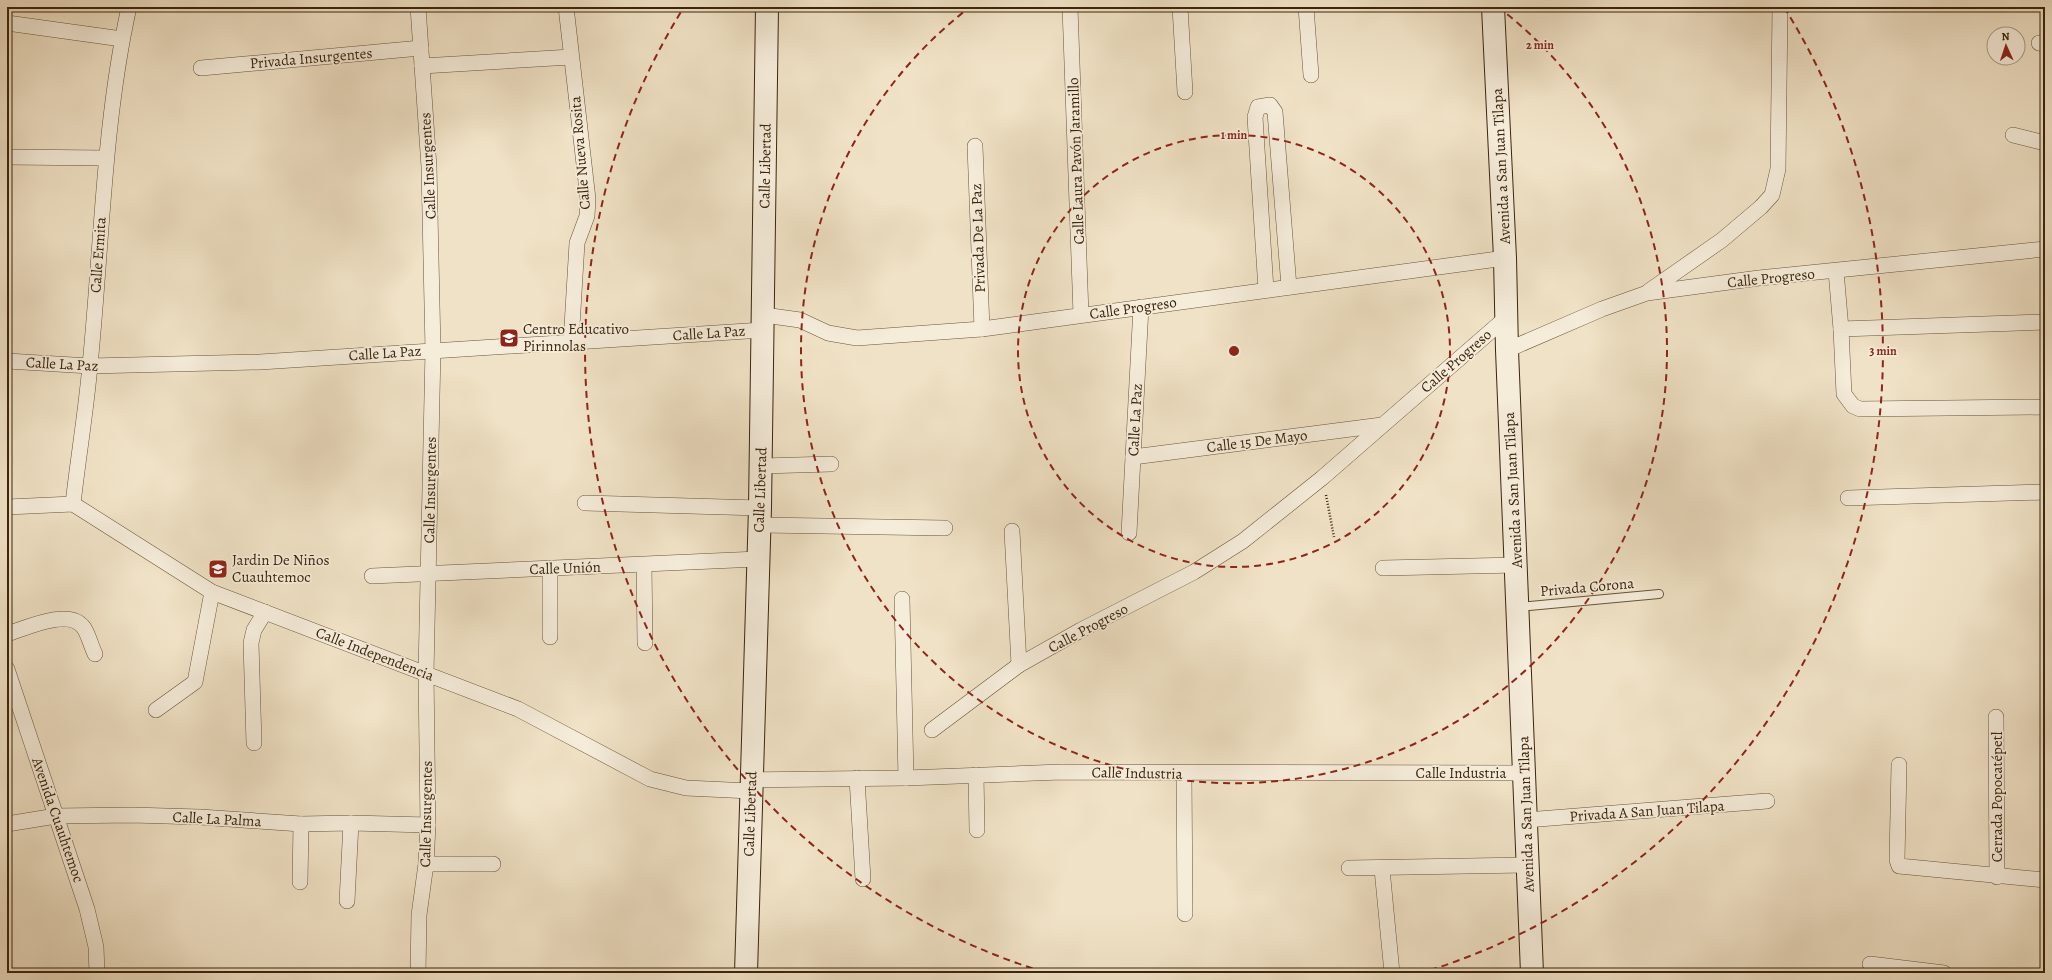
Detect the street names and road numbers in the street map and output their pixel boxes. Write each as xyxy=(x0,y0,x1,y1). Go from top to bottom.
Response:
street label: Privada Insurgentes xyxy=(249,43,373,73)
street label: Calle Laura Pavón Jaramillo xyxy=(1063,77,1089,245)
street label: Avenida a San Juan Tilapa xyxy=(1487,88,1515,245)
street label: Calle Nueva Rosita xyxy=(565,95,595,211)
street label: Calle Insurgentes xyxy=(415,112,441,220)
street label: Calle Libertad xyxy=(754,122,776,209)
street label: Privada De La Paz xyxy=(966,183,990,293)
street label: Calle Ermita xyxy=(85,216,111,294)
street label: Calle Progreso xyxy=(1726,263,1816,293)
street label: Calle Progreso xyxy=(1088,292,1178,324)
street label: Calle La Paz xyxy=(672,320,746,346)
street label: Calle Progreso xyxy=(1416,325,1496,397)
street label: Calle La Paz xyxy=(348,340,422,366)
street label: Calle La Paz xyxy=(25,352,99,376)
street label: Calle La Paz xyxy=(1123,383,1147,457)
street label: Avenida a San Juan Tilapa xyxy=(1499,412,1527,569)
street label: Calle 15 De Mayo xyxy=(1205,425,1309,457)
street label: Calle Insurgentes xyxy=(419,436,441,544)
street label: Calle Libertad xyxy=(749,446,772,533)
street label: Calle Unión xyxy=(529,557,601,579)
street label: Privada Corona xyxy=(1539,573,1635,601)
street label: Calle Progreso xyxy=(1044,599,1132,657)
street label: Calle Independencia xyxy=(313,622,437,686)
street label: Cerrada Popocatépetl xyxy=(1987,731,2007,862)
street label: Avenida a San Juan Tilapa xyxy=(1513,736,1539,893)
street label: Avenida Cuauhtemoc xyxy=(27,754,89,885)
street label: Calle Insurgentes xyxy=(415,760,437,868)
street label: Calle Industria xyxy=(1091,762,1183,784)
street label: Calle Industria xyxy=(1416,763,1507,783)
street label: Calle Libertad xyxy=(739,770,762,857)
street label: Privada A San Juan Tilapa xyxy=(1569,796,1725,826)
street label: Calle La Palma xyxy=(172,807,262,831)

